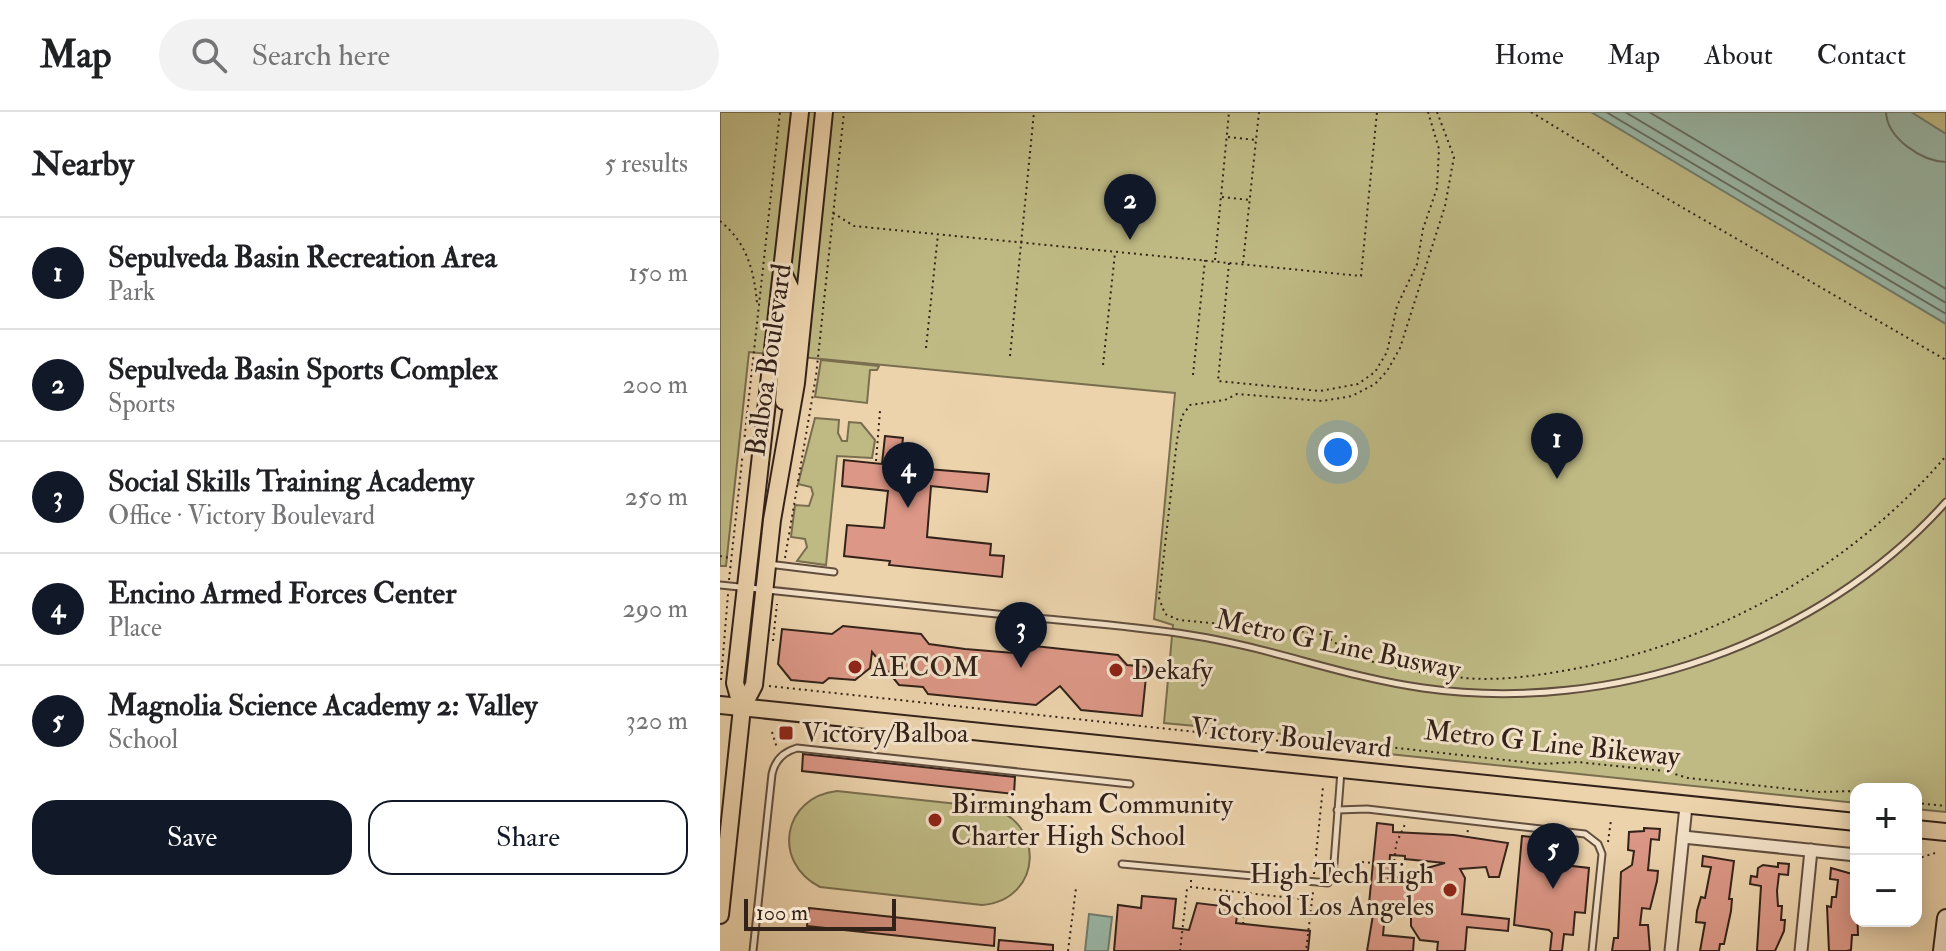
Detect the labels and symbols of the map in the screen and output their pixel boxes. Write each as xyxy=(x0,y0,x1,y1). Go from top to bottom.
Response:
pin: 2 xyxy=(1104,174,1156,240)
street label: Balboa Boulevard xyxy=(738,261,800,459)
pin: 1 xyxy=(1531,413,1583,479)
your location xyxy=(1318,432,1358,472)
pin: 4 xyxy=(882,442,934,508)
pin: 3 xyxy=(995,602,1047,668)
street label: Metro G Line Busway xyxy=(1212,602,1464,688)
place label: AECOM xyxy=(870,650,979,685)
place label: Dekafy xyxy=(1132,653,1213,688)
marker: AECOM xyxy=(846,658,864,676)
marker: Dekafy xyxy=(1107,661,1125,679)
street label: Victory Boulevard xyxy=(1189,710,1393,766)
street label: Metro G Line Bikeway xyxy=(1422,713,1682,775)
place label: Victory/Balboa xyxy=(802,716,969,751)
marker: Victory/Balboa xyxy=(777,724,795,742)
place label: Birmingham Community Charter High School xyxy=(951,787,1234,854)
marker: Birmingham Community Charter High School xyxy=(926,811,944,829)
pin: 5 xyxy=(1527,823,1579,889)
place label: High Tech High School Los Angeles xyxy=(1217,857,1434,924)
marker: High Tech High School Los Angeles xyxy=(1441,881,1459,899)
scale bar xyxy=(744,895,896,931)

